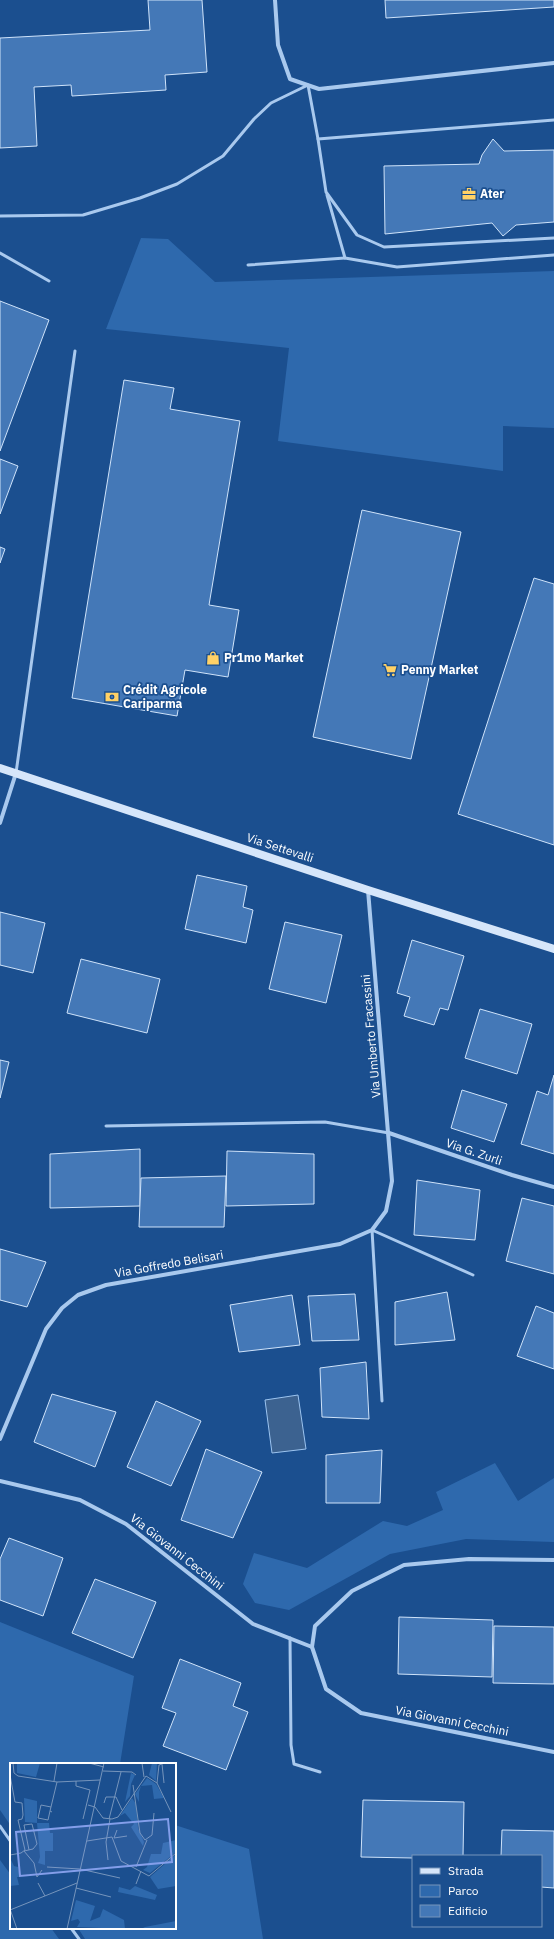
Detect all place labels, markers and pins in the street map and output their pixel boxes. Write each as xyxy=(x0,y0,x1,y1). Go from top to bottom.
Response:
office icon: Ater xyxy=(461,186,477,202)
place label: Ater xyxy=(480,186,504,201)
shop icon: Pr1mo Market xyxy=(205,650,221,666)
place label: Pr1mo Market xyxy=(224,650,304,665)
supermarket icon: Penny Market xyxy=(382,662,398,678)
place label: Penny Market xyxy=(401,662,479,677)
place label: Crédit Agricole Cariparma xyxy=(123,682,207,711)
bank icon: Crédit Agricole Cariparma xyxy=(104,689,120,705)

